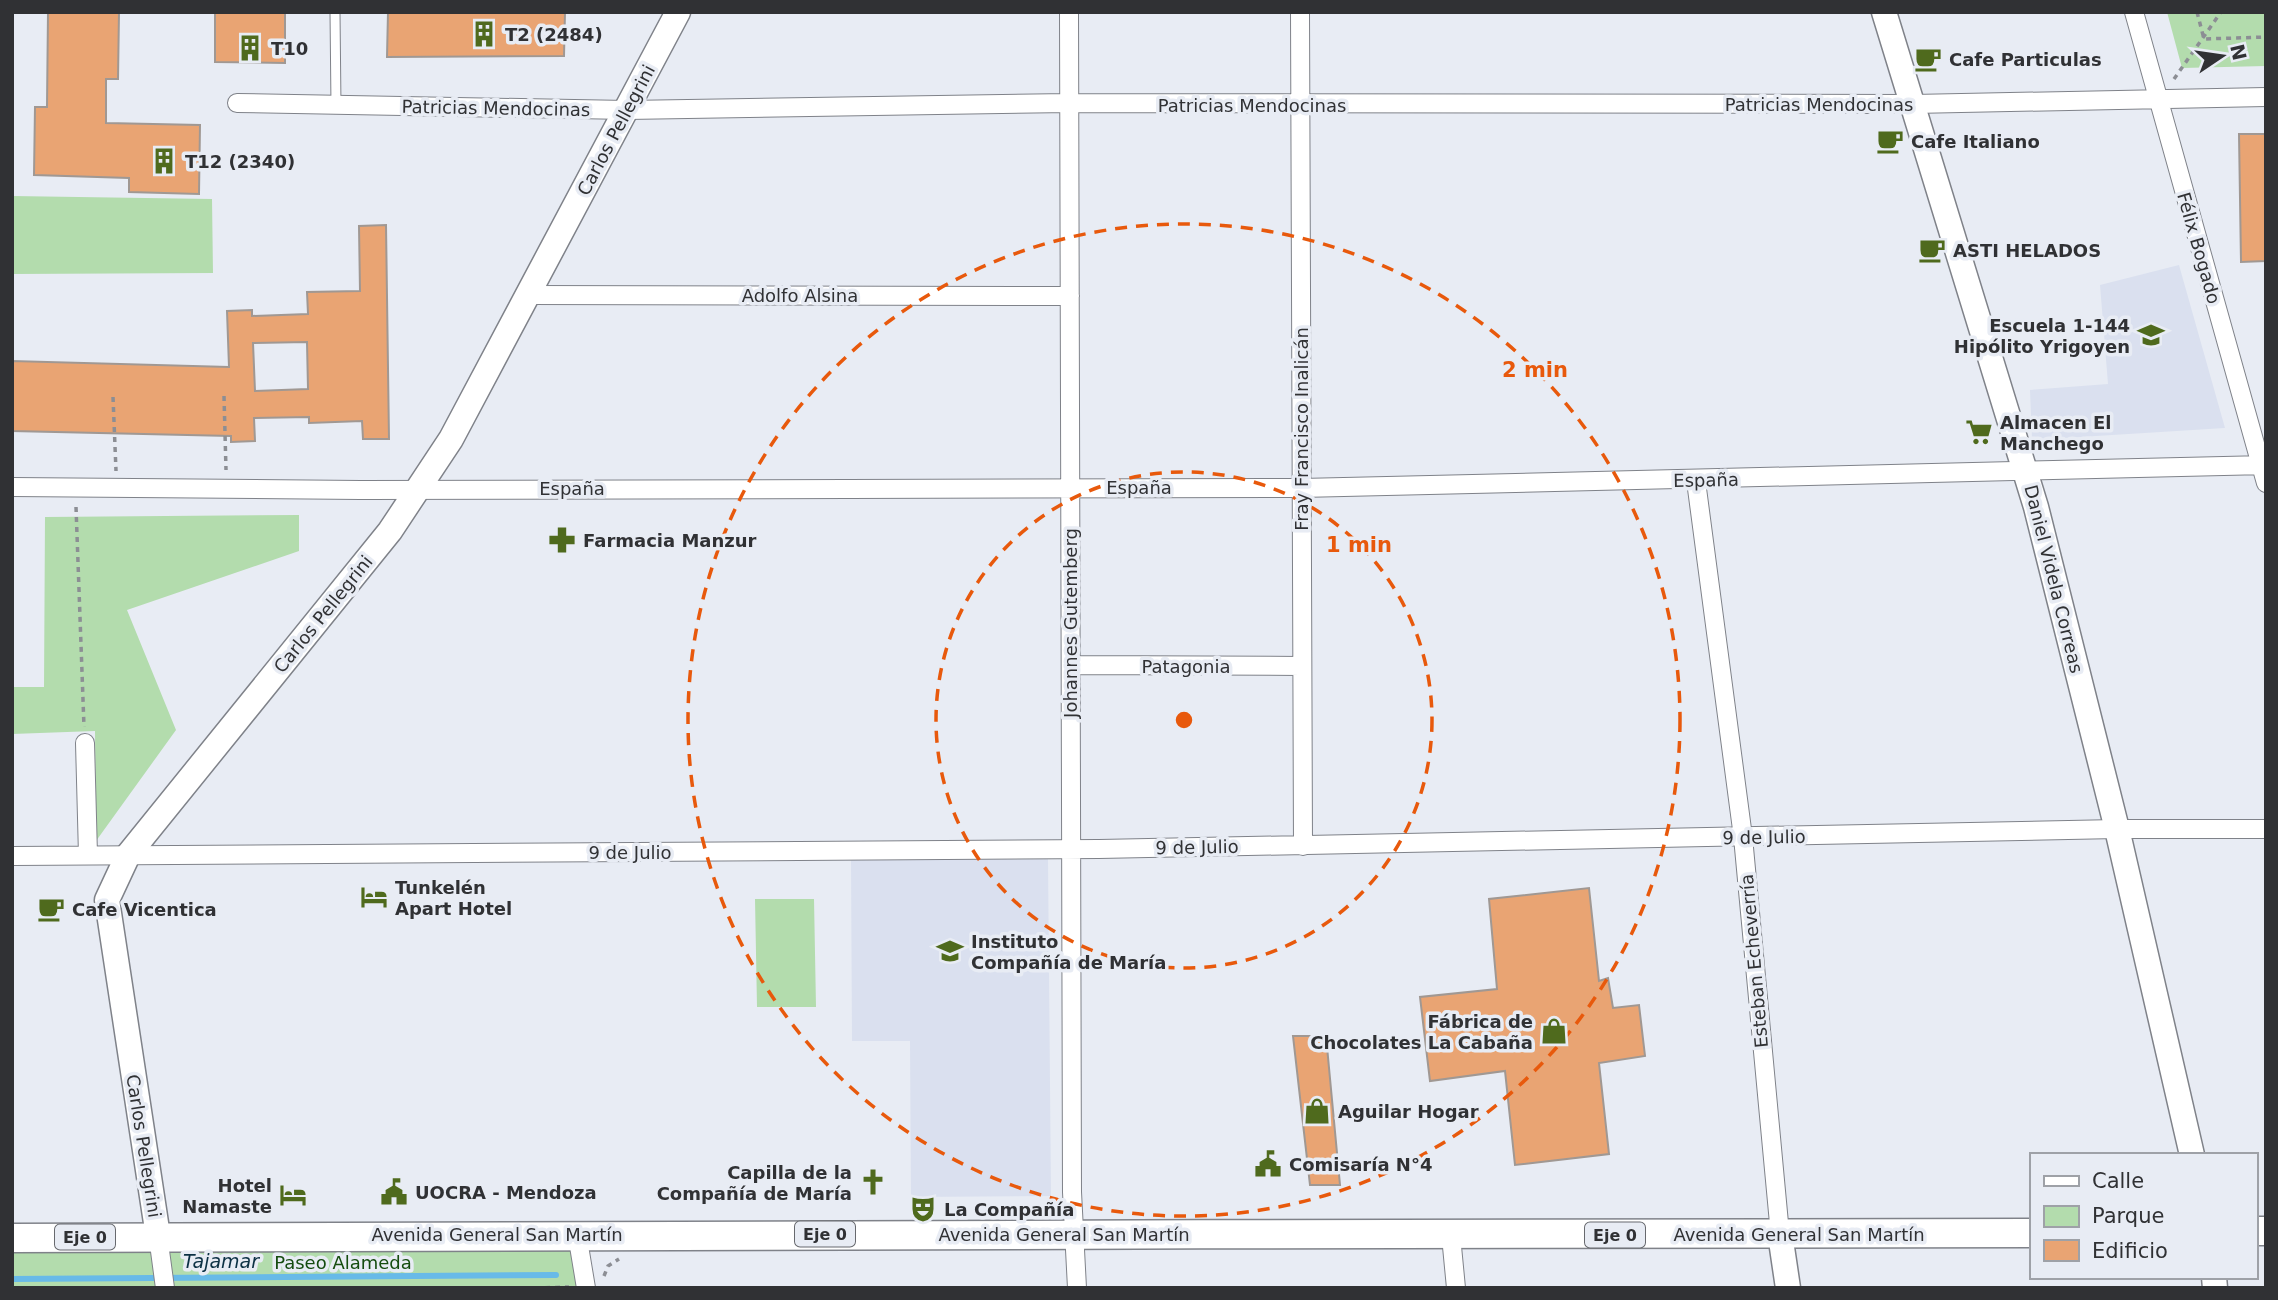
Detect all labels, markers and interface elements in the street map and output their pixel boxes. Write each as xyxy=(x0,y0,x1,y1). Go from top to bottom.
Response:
building icon: T2 (2484) xyxy=(469,19,499,49)
north arrow xyxy=(2187,21,2257,91)
place label: T2 (2484) xyxy=(505,24,603,45)
building icon: T10 xyxy=(235,33,265,63)
place label: T10 xyxy=(271,38,308,59)
text: N xyxy=(2226,42,2251,62)
cafe icon: Cafe Particulas xyxy=(1913,44,1943,74)
place label: Cafe Particulas xyxy=(1949,49,2102,70)
street label: Carlos Pellegrini xyxy=(573,61,659,199)
street label: Patricias Mendocinas xyxy=(1725,94,1913,115)
street label: Patricias Mendocinas xyxy=(1158,95,1346,116)
street label: Patricias Mendocinas xyxy=(401,96,591,120)
cafe icon: Cafe Italiano xyxy=(1875,126,1905,156)
place label: Cafe Italiano xyxy=(1911,131,2040,152)
building icon: T12 (2340) xyxy=(149,146,179,176)
place label: T12 (2340) xyxy=(185,151,295,172)
street label: Félix Bogado xyxy=(2173,190,2225,306)
cafe icon: ASTI HELADOS xyxy=(1917,235,1947,265)
place label: ASTI HELADOS xyxy=(1953,240,2101,261)
street label: Adolfo Alsina xyxy=(742,285,858,306)
place label: Escuela 1-144 Hipólito Yrigoyen xyxy=(1954,315,2130,357)
school or university icon: Escuela 1-144 Hipólito Yrigoyen xyxy=(2136,320,2166,350)
street label: Fray Francisco Inalicán xyxy=(1291,327,1312,531)
text: 2 min xyxy=(1502,358,1568,382)
place label: Almacen El Manchego xyxy=(2000,412,2111,454)
supermarket icon: Almacen El Manchego xyxy=(1964,417,1994,447)
street label: España xyxy=(1673,469,1739,491)
street label: España xyxy=(1106,477,1172,498)
street label: España xyxy=(539,478,605,499)
street label: Daniel Videla Correas xyxy=(2020,483,2088,675)
pharmacy icon: Farmacia Manzur xyxy=(547,525,577,555)
street label: Johannes Gutemberg xyxy=(1060,528,1081,719)
place label: Farmacia Manzur xyxy=(583,530,757,551)
text: 1 min xyxy=(1326,533,1392,557)
street label: Carlos Pellegrini xyxy=(269,551,377,677)
street label: Patagonia xyxy=(1141,656,1231,677)
centre of rings xyxy=(1172,708,1196,732)
street label: 9 de Julio xyxy=(1722,826,1806,848)
street label: 9 de Julio xyxy=(1155,836,1239,858)
street label: 9 de Julio xyxy=(588,842,672,863)
street label: Esteban Echeverría xyxy=(1736,873,1772,1049)
place label: Tunkelén Apart Hotel xyxy=(395,877,512,919)
hotel icon: Tunkelén Apart Hotel xyxy=(359,882,389,912)
cafe icon: Cafe Vicentica xyxy=(36,894,66,924)
place label: Cafe Vicentica xyxy=(72,899,217,920)
place label: Instituto Compañía de María xyxy=(971,931,1166,973)
school or university icon: Instituto Compañía de María xyxy=(935,936,965,966)
place label: Fábrica de Chocolates La Cabaña xyxy=(1310,1011,1533,1053)
shop icon: Fábrica de Chocolates La Cabaña xyxy=(1539,1016,1569,1046)
street label: Carlos Pellegrini xyxy=(122,1073,166,1219)
shop icon: Aguilar Hogar xyxy=(1302,1096,1332,1126)
place label: Aguilar Hogar xyxy=(1338,1101,1479,1122)
public building icon: Comisaría N°4 xyxy=(1253,1149,1283,1179)
legend xyxy=(2030,1153,2257,1279)
place label: Comisaría N°4 xyxy=(1289,1154,1432,1175)
place label: Capilla de la Compañía de María xyxy=(657,1162,852,1204)
church icon: Capilla de la Compañía de María xyxy=(858,1167,888,1197)
text: Calle xyxy=(2092,1169,2144,1193)
place label: Hotel Namaste xyxy=(182,1175,272,1217)
public building icon: UOCRA - Mendoza xyxy=(379,1177,409,1207)
hotel icon: Hotel Namaste xyxy=(278,1180,308,1210)
place label: UOCRA - Mendoza xyxy=(415,1182,597,1203)
theatre icon: La Compañía xyxy=(908,1194,938,1224)
place label: La Compañía xyxy=(944,1199,1074,1220)
text: Parque xyxy=(2092,1204,2164,1228)
road number: Eje 0 xyxy=(795,1222,855,1246)
road number: Eje 0 xyxy=(1585,1222,1645,1247)
road number: Eje 0 xyxy=(55,1224,115,1250)
street label: Avenida General San Martín xyxy=(371,1224,623,1245)
street label: Avenida General San Martín xyxy=(938,1224,1190,1245)
street label: Avenida General San Martín xyxy=(1673,1224,1925,1245)
text: Edificio xyxy=(2092,1239,2168,1263)
water label: Tajamar xyxy=(183,1250,260,1272)
park label: Paseo Alameda xyxy=(274,1252,412,1273)

